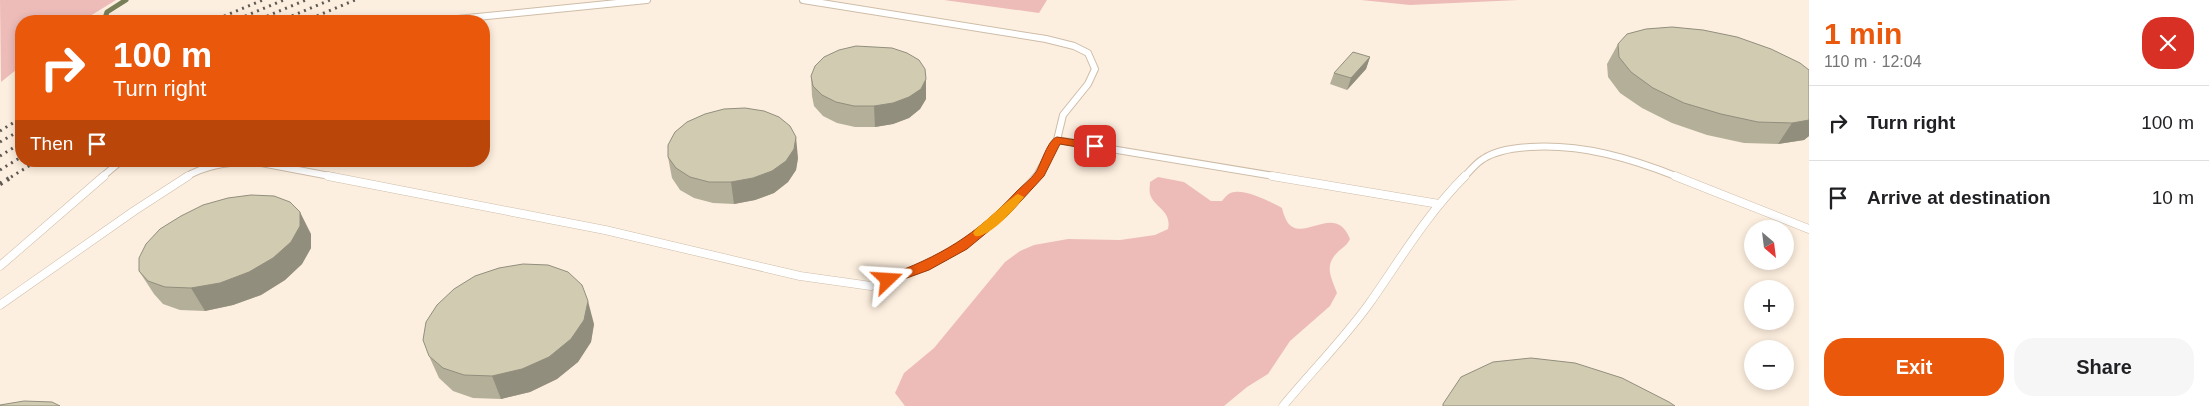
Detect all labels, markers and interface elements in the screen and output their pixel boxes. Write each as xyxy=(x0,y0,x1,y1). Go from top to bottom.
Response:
text: 1 min xyxy=(1824,17,1902,50)
button: close xyxy=(2142,17,2194,69)
icon: right xyxy=(30,35,95,100)
text: 100 m xyxy=(113,35,212,74)
text: 110 m · 12:04 xyxy=(1824,53,1922,70)
text: Turn right xyxy=(113,76,206,101)
icon: right xyxy=(1824,109,1852,137)
text: Turn right xyxy=(1867,112,1955,133)
text: 100 m xyxy=(2141,112,2194,133)
pin xyxy=(1074,125,1116,167)
icon: arrive xyxy=(83,130,111,158)
icon: arrive xyxy=(1081,132,1109,160)
text: Then xyxy=(30,133,73,154)
icon: arrive xyxy=(1824,184,1852,212)
text: Arrive at destination xyxy=(1867,187,2051,208)
text: 10 m xyxy=(2152,187,2194,208)
north arrow xyxy=(1744,220,1794,270)
map controls xyxy=(1744,220,1794,390)
position arrow xyxy=(861,253,913,305)
button: + xyxy=(1744,280,1794,330)
button: Exit xyxy=(1824,338,2004,396)
button: Share xyxy=(2014,338,2194,396)
button: − xyxy=(1744,340,1794,390)

